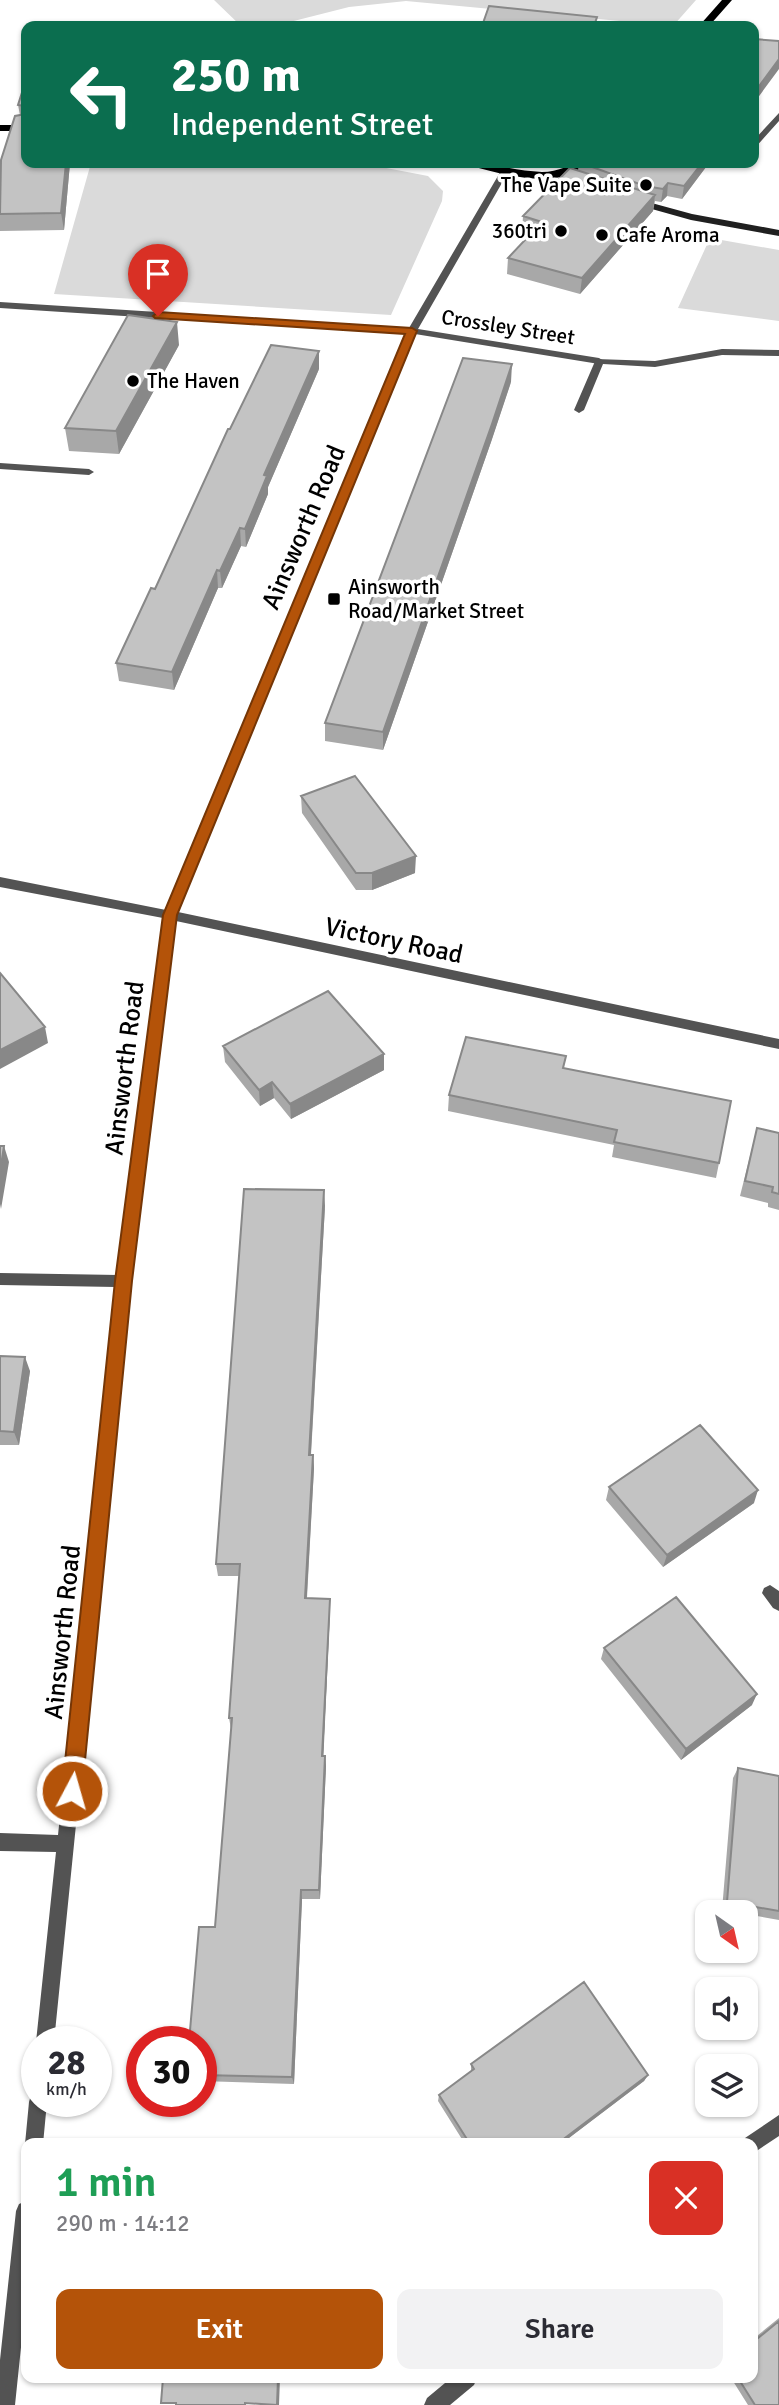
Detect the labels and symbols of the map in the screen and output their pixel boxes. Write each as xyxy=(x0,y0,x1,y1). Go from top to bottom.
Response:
place label: The Vape Suite xyxy=(501,172,632,198)
marker: The Vape Suite xyxy=(638,177,654,193)
place label: 360tri xyxy=(492,218,547,244)
place label: Cafe Aroma xyxy=(616,222,720,248)
marker: 360tri xyxy=(553,223,569,239)
marker: Cafe Aroma xyxy=(594,227,610,243)
pin xyxy=(128,244,188,316)
street label: Crossley Street xyxy=(439,304,577,350)
place label: The Haven xyxy=(147,368,240,394)
marker: The Haven xyxy=(125,373,141,389)
street label: Ainsworth Road xyxy=(255,441,353,614)
place label: Ainsworth Road/Market Street xyxy=(348,574,524,624)
marker: Ainsworth Road/Market Street xyxy=(326,591,342,607)
street label: Victory Road xyxy=(322,911,466,971)
street label: Ainsworth Road xyxy=(98,979,152,1157)
street label: Ainsworth Road xyxy=(38,1543,88,1721)
position arrow xyxy=(35,1754,109,1828)
north arrow xyxy=(695,1900,758,1964)
speed limit sign: 30 xyxy=(126,2026,217,2117)

